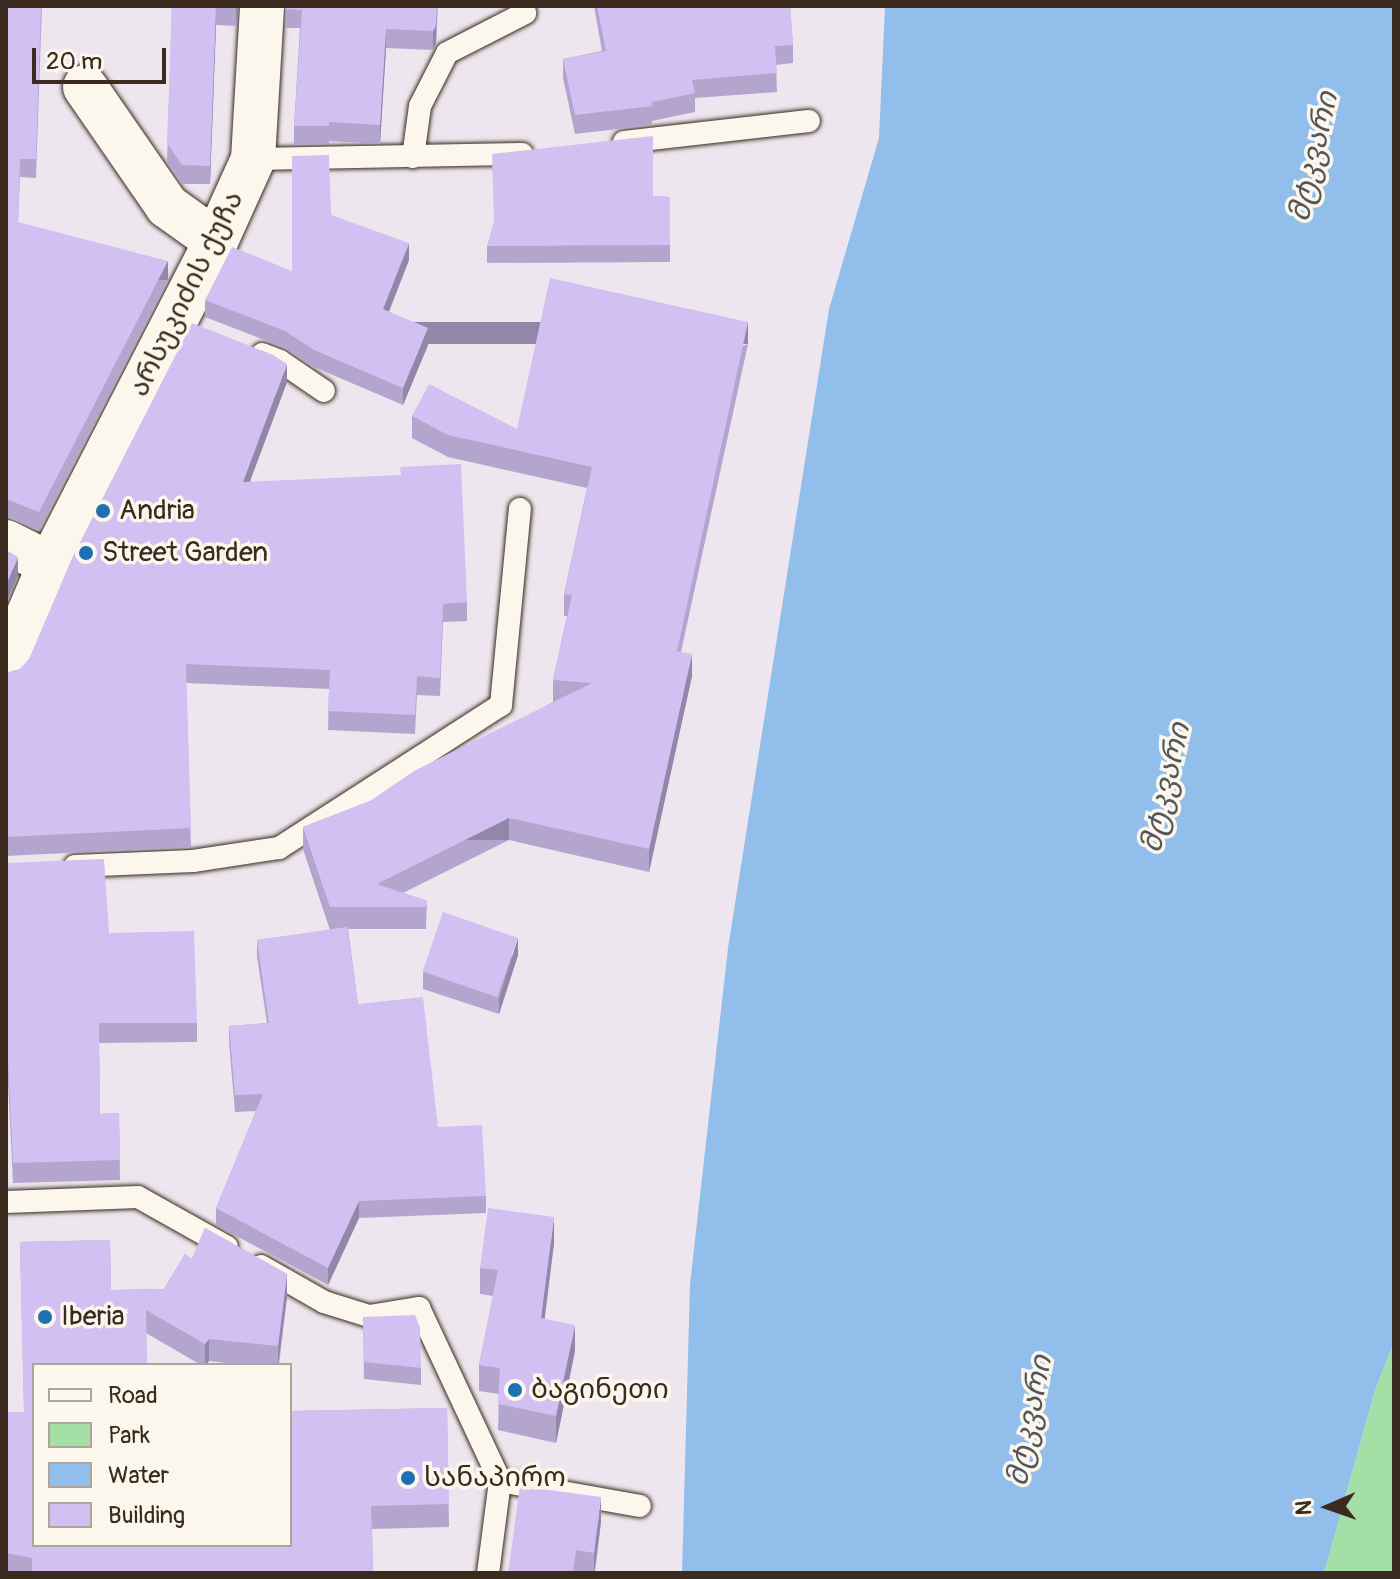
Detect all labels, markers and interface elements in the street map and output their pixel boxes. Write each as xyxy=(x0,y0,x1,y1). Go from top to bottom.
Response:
scale bar xyxy=(36,32,170,82)
text: 20 m xyxy=(46,47,102,76)
water label: მტკვარი xyxy=(1282,88,1346,226)
street label: არსუკიძის ქუჩა xyxy=(123,186,251,402)
place label: Andria xyxy=(119,494,195,528)
marker: Andria xyxy=(94,502,112,520)
place label: Street Garden xyxy=(102,536,268,570)
marker: Street Garden xyxy=(77,544,95,562)
water label: მტკვარი xyxy=(1134,719,1198,857)
place label: Iberia xyxy=(61,1300,124,1334)
marker: Iberia xyxy=(36,1308,54,1326)
water label: მტკვარი xyxy=(1000,1353,1060,1489)
legend xyxy=(32,1363,292,1547)
place label: ბაგინეთი xyxy=(531,1373,669,1407)
text: Road xyxy=(108,1381,158,1410)
marker: ბაგინეთი xyxy=(506,1381,524,1399)
text: Park xyxy=(108,1421,150,1450)
text: Water xyxy=(108,1461,169,1490)
place label: სანაპირო xyxy=(424,1461,566,1495)
north arrow xyxy=(1288,1467,1368,1547)
marker: სანაპირო xyxy=(399,1469,417,1487)
text: N xyxy=(1290,1500,1318,1516)
text: Building xyxy=(108,1501,185,1530)

